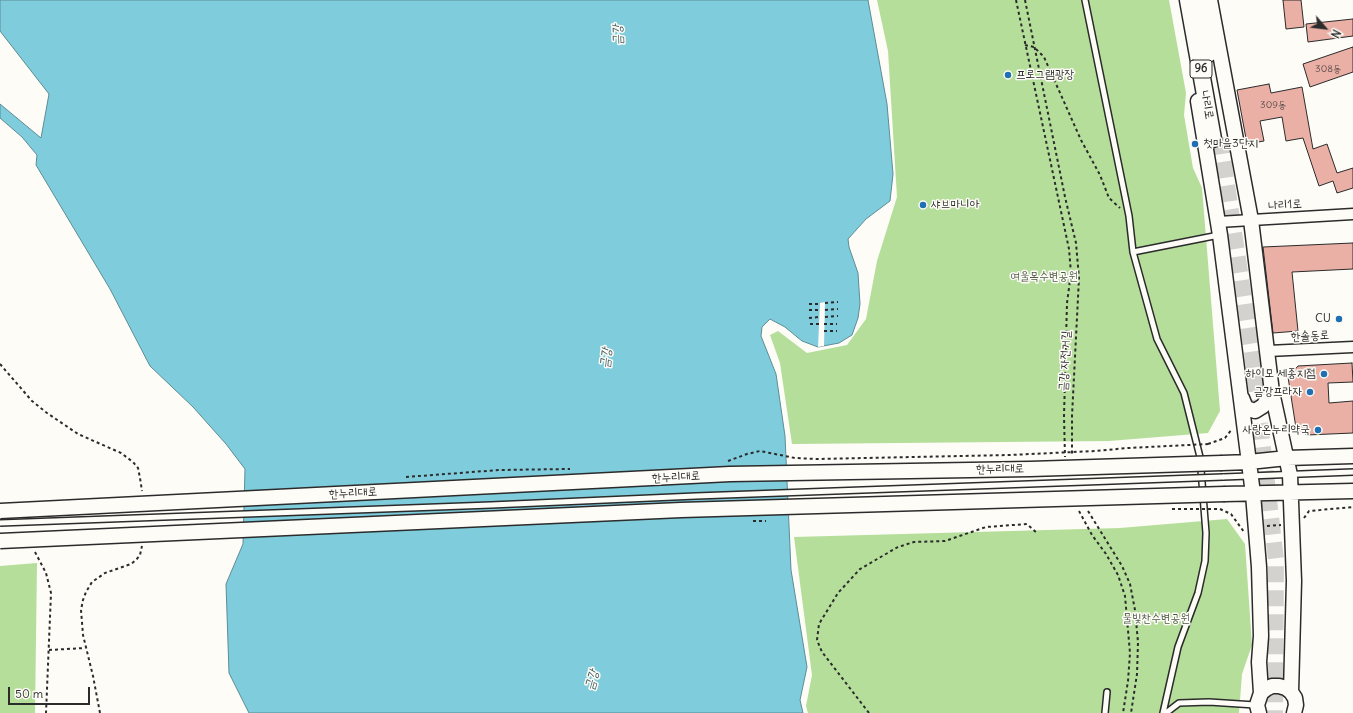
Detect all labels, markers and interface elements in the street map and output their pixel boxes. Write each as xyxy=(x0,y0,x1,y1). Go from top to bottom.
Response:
north arrow xyxy=(1305,8,1345,48)
water label: 금강 xyxy=(610,24,626,46)
text: N xyxy=(1328,27,1344,40)
road number: 96 xyxy=(1190,60,1212,78)
house number: 308동 xyxy=(1315,63,1341,75)
place label: 프로그램광장 xyxy=(1016,68,1074,82)
marker: 프로그램광장 xyxy=(1003,70,1013,80)
street label: 나리로 xyxy=(1197,89,1217,121)
house number: 309동 xyxy=(1260,99,1286,111)
place label: 첫마을3단지 xyxy=(1203,137,1258,151)
marker: 첫마을3단지 xyxy=(1190,139,1200,149)
street label: 나리1로 xyxy=(1268,197,1302,213)
place label: 샤브마니아 xyxy=(931,198,979,212)
marker: 샤브마니아 xyxy=(918,200,928,210)
park label: 여울목수변공원 xyxy=(1010,270,1078,284)
place label: CU xyxy=(1315,312,1331,326)
marker: CU xyxy=(1334,314,1344,324)
street label: 한솔동로 xyxy=(1290,328,1330,344)
street label: 금강 자전거길 xyxy=(1056,330,1074,392)
water label: 금강 xyxy=(597,347,615,369)
place label: 하이모 세종지점 xyxy=(1246,367,1316,381)
marker: 하이모 세종지점 xyxy=(1319,369,1329,379)
place label: 금강프라자 xyxy=(1254,385,1302,399)
marker: 금강프라자 xyxy=(1305,387,1315,397)
place label: 사랑온누리약국 xyxy=(1242,423,1310,437)
marker: 사랑온누리약국 xyxy=(1313,425,1323,435)
street label: 한누리대로 xyxy=(976,461,1024,477)
street label: 한누리대로 xyxy=(652,469,700,485)
street label: 한누리대로 xyxy=(329,485,377,501)
park label: 물빛찬수변공원 xyxy=(1122,612,1190,626)
water label: 금강 xyxy=(582,668,602,692)
scale bar xyxy=(10,679,92,705)
text: 50 m xyxy=(15,686,43,701)

